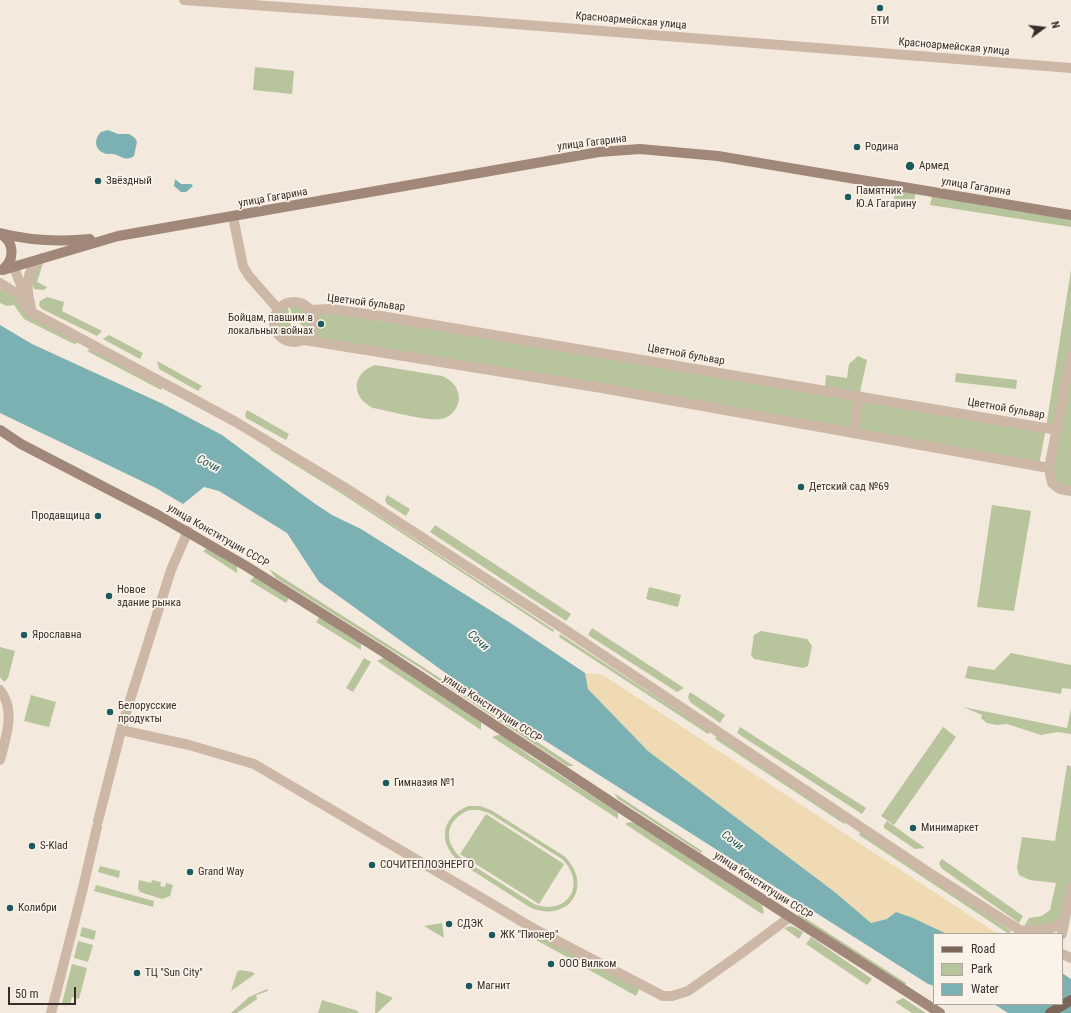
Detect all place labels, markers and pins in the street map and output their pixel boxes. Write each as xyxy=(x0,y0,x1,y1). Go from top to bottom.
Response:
marker: БТИ xyxy=(875,3,885,13)
place label: БТИ xyxy=(871,14,889,28)
place label: Родина xyxy=(865,140,899,154)
marker: Родина xyxy=(852,142,862,152)
place label: Армед xyxy=(919,159,949,173)
marker: Армед xyxy=(904,160,916,172)
place label: Звёздный xyxy=(106,174,152,188)
marker: Звёздный xyxy=(93,176,103,186)
place label: Памятник Ю.А Гагарину xyxy=(856,184,916,210)
marker: Памятник Ю.А Гагарину xyxy=(843,192,853,202)
place label: Бойцам, павшим в локальных войнах xyxy=(228,311,313,337)
marker: Бойцам, павшим в локальных войнах xyxy=(316,319,326,329)
place label: Детский сад №69 xyxy=(809,480,889,494)
marker: Детский сад №69 xyxy=(796,482,806,492)
place label: Продавщица xyxy=(31,509,90,523)
marker: Продавщица xyxy=(93,511,103,521)
place label: Новое здание рынка xyxy=(117,583,181,609)
marker: Новое здание рынка xyxy=(104,591,114,601)
place label: Ярославна xyxy=(32,628,82,642)
marker: Ярославна xyxy=(19,630,29,640)
place label: Белорусские продукты xyxy=(118,699,176,725)
marker: Белорусские продукты xyxy=(105,707,115,717)
place label: Гимназия №1 xyxy=(394,776,455,790)
marker: Гимназия №1 xyxy=(381,778,391,788)
place label: Минимаркет xyxy=(921,821,979,835)
marker: Минимаркет xyxy=(908,823,918,833)
place label: S-Klad xyxy=(40,839,68,853)
marker: S-Klad xyxy=(27,841,37,851)
place label: СОЧИТЕПЛОЭНЕРГО xyxy=(380,858,474,872)
marker: СОЧИТЕПЛОЭНЕРГО xyxy=(367,860,377,870)
place label: Grand Way xyxy=(198,865,244,879)
marker: Grand Way xyxy=(185,867,195,877)
place label: Колибри xyxy=(18,901,57,915)
marker: Колибри xyxy=(5,903,15,913)
place label: СДЭК xyxy=(457,917,483,931)
marker: СДЭК xyxy=(444,919,454,929)
place label: ЖК "Пионер" xyxy=(500,928,558,942)
marker: ЖК "Пионер" xyxy=(487,930,497,940)
place label: ООО Вилком xyxy=(559,957,616,971)
marker: ООО Вилком xyxy=(546,959,556,969)
place label: ТЦ "Sun City" xyxy=(145,966,203,980)
marker: ТЦ "Sun City" xyxy=(132,968,142,978)
place label: Магнит xyxy=(477,979,511,993)
marker: Магнит xyxy=(464,981,474,991)

